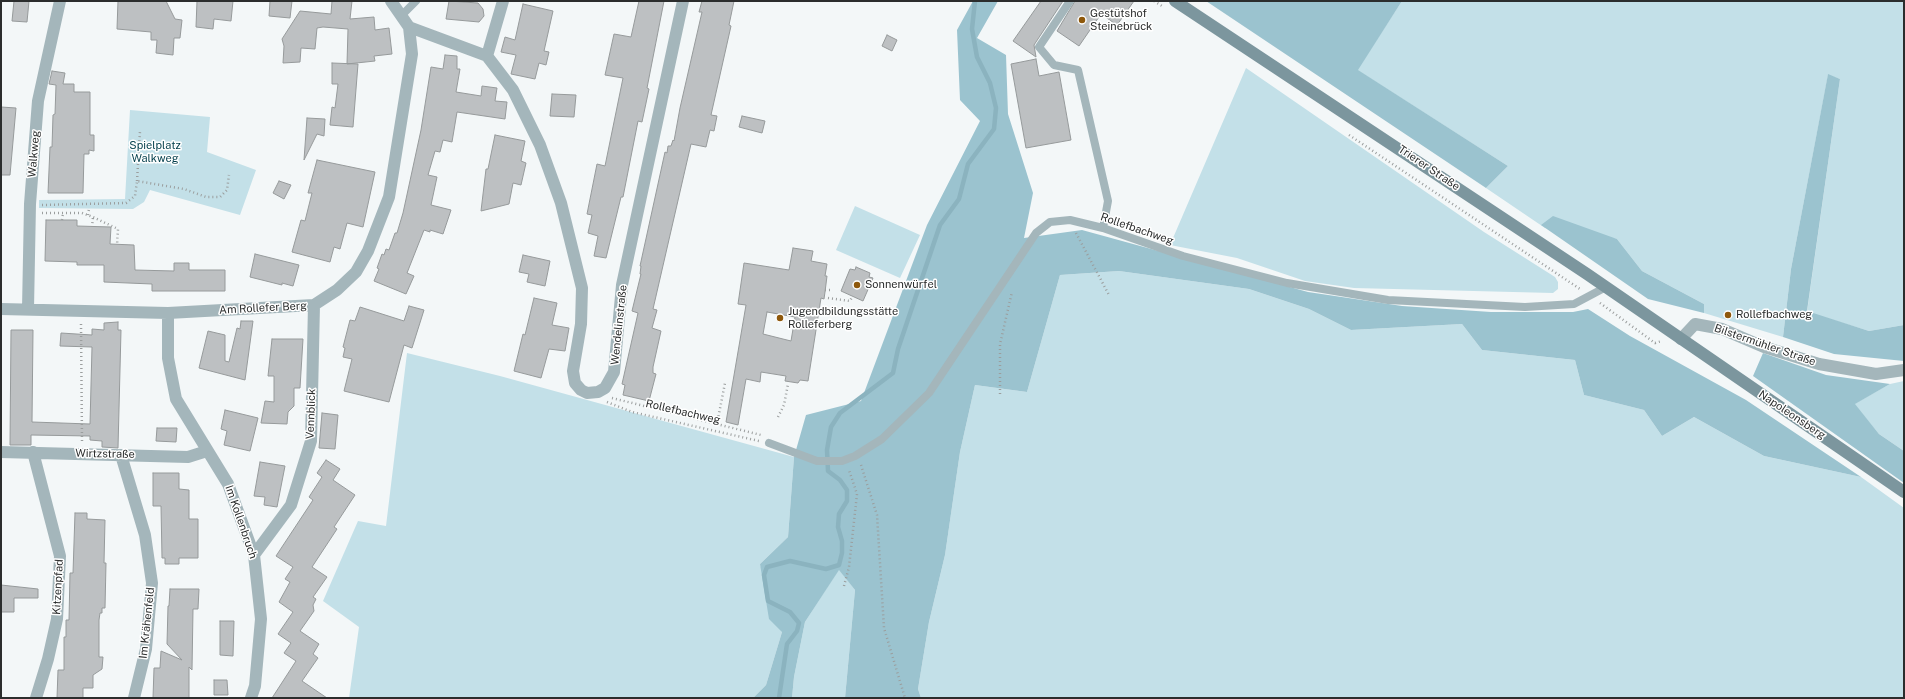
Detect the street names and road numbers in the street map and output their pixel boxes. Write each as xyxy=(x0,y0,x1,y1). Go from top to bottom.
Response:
street label: Walkweg xyxy=(25,130,43,178)
street label: Trierer Straße xyxy=(1396,143,1462,193)
street label: Rollefbachweg xyxy=(1099,210,1175,248)
street label: Wendelinstraße xyxy=(608,284,630,366)
street label: Am Rollefer Berg xyxy=(219,299,307,317)
street label: Bilstermühler Straße xyxy=(1713,321,1817,369)
street label: Napoleonsberg xyxy=(1756,388,1828,442)
street label: Vennblick xyxy=(304,389,318,439)
street label: Rollefbachweg xyxy=(644,397,722,427)
street label: Wirtzstraße xyxy=(75,447,135,461)
street label: Im Kollenbruch xyxy=(222,483,260,561)
street label: Kitzenpfad xyxy=(50,559,66,615)
street label: Im Krähenfeld xyxy=(137,587,157,659)

